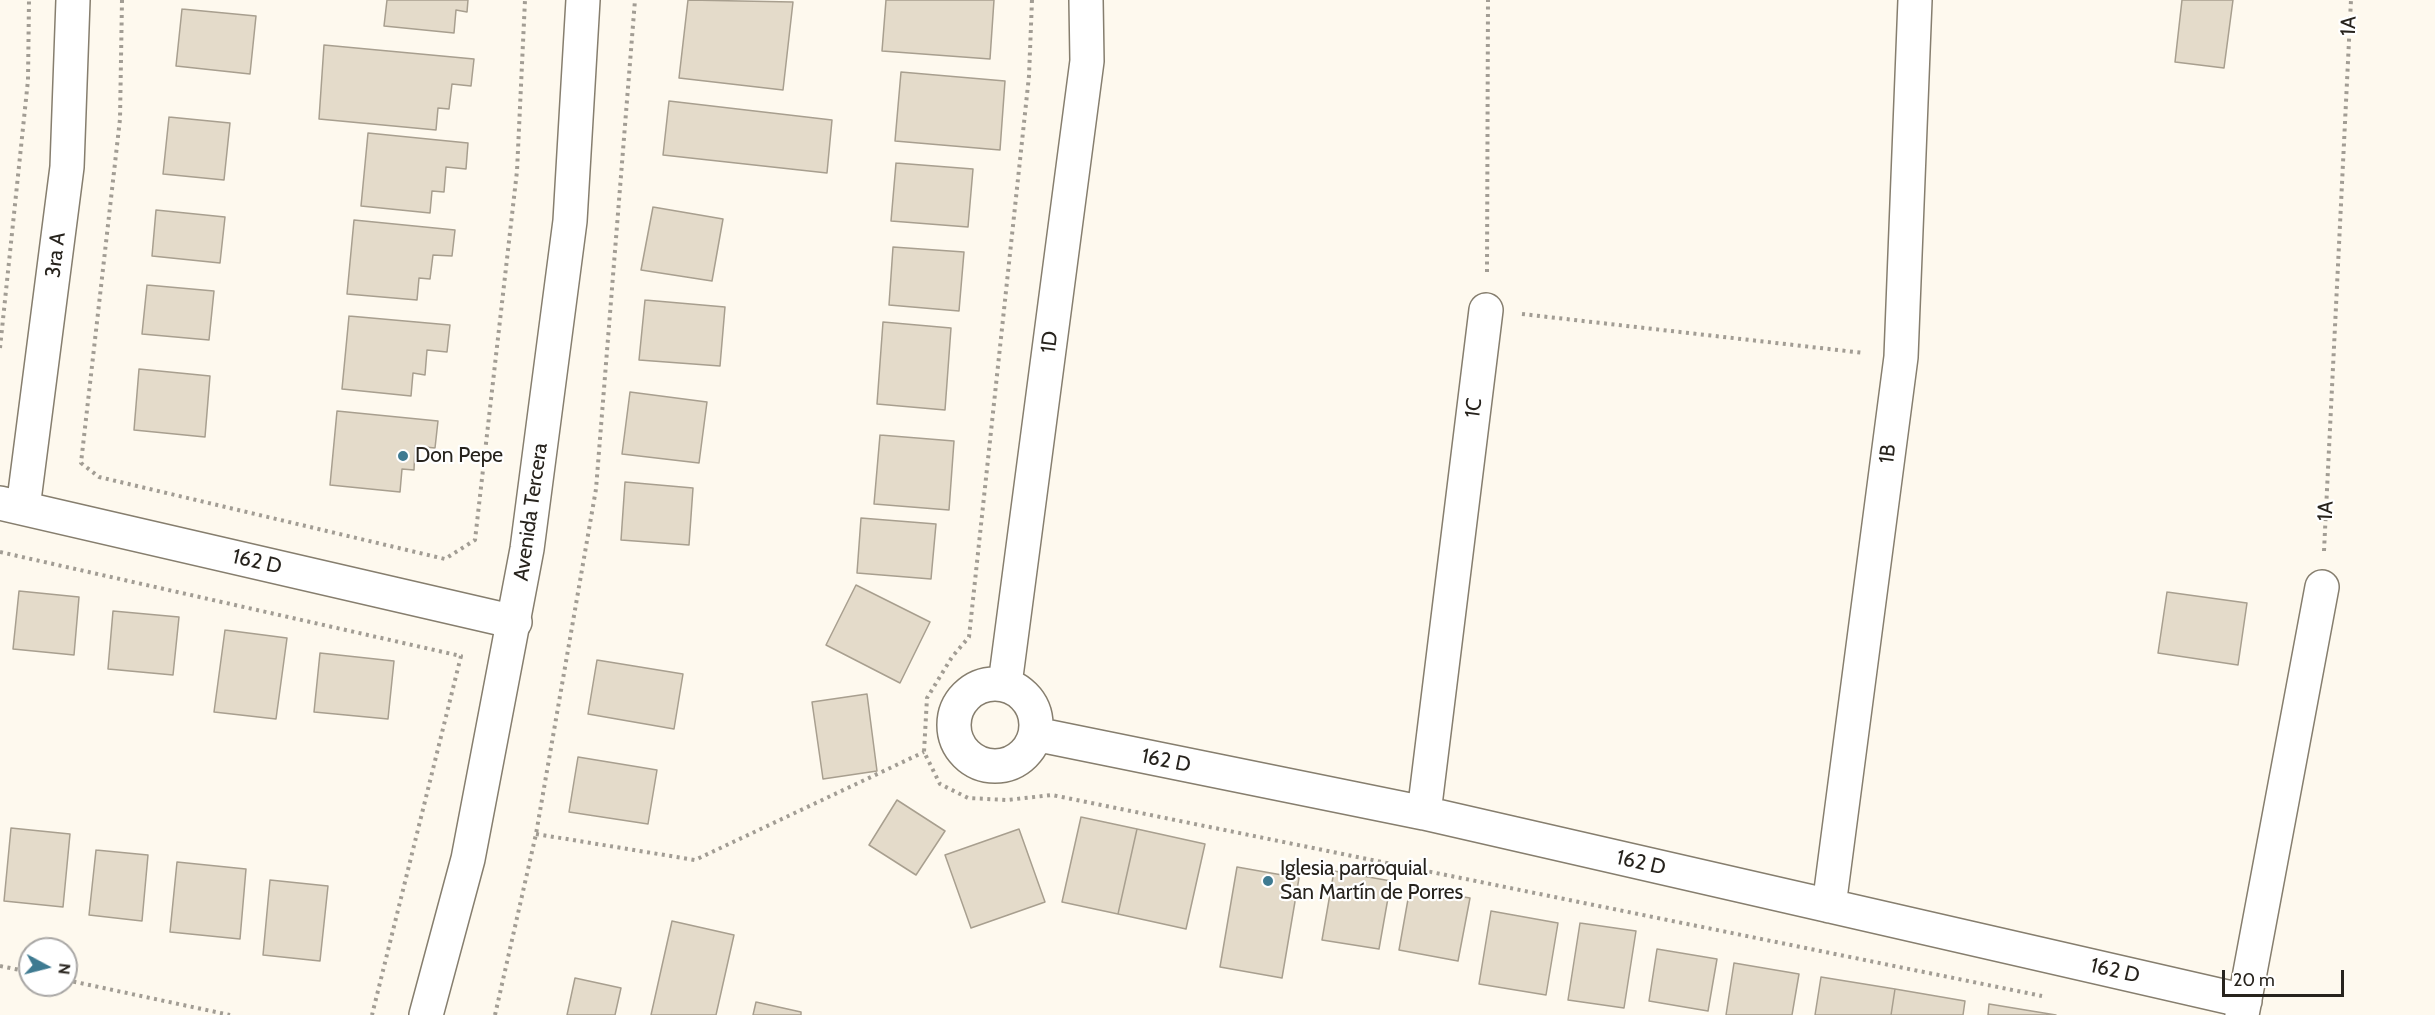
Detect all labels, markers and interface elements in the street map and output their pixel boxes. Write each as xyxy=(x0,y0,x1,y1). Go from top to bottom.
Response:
street label: 1A xyxy=(2336,15,2362,37)
street label: 3ra A xyxy=(41,231,71,279)
street label: 1D xyxy=(1036,329,1064,355)
street label: 1C xyxy=(1460,397,1488,419)
street label: Avenida Tercera xyxy=(509,441,553,583)
place label: Don Pepe xyxy=(415,443,503,469)
street label: 1B xyxy=(1874,443,1902,465)
marker: Don Pepe xyxy=(396,449,410,463)
street label: 1A xyxy=(2313,500,2339,522)
street label: 162 D xyxy=(230,544,284,580)
street label: 162 D xyxy=(1139,744,1193,778)
street label: 162 D xyxy=(1614,845,1668,881)
place label: Iglesia parroquial San Martín de Porres xyxy=(1280,856,1463,906)
marker: Iglesia parroquial San Martín de Porres xyxy=(1261,874,1275,888)
north arrow xyxy=(18,937,78,997)
street label: 162 D xyxy=(2088,953,2142,989)
scale bar xyxy=(2225,958,2346,996)
text: N xyxy=(54,962,74,976)
text: 20 m xyxy=(2233,969,2275,991)

